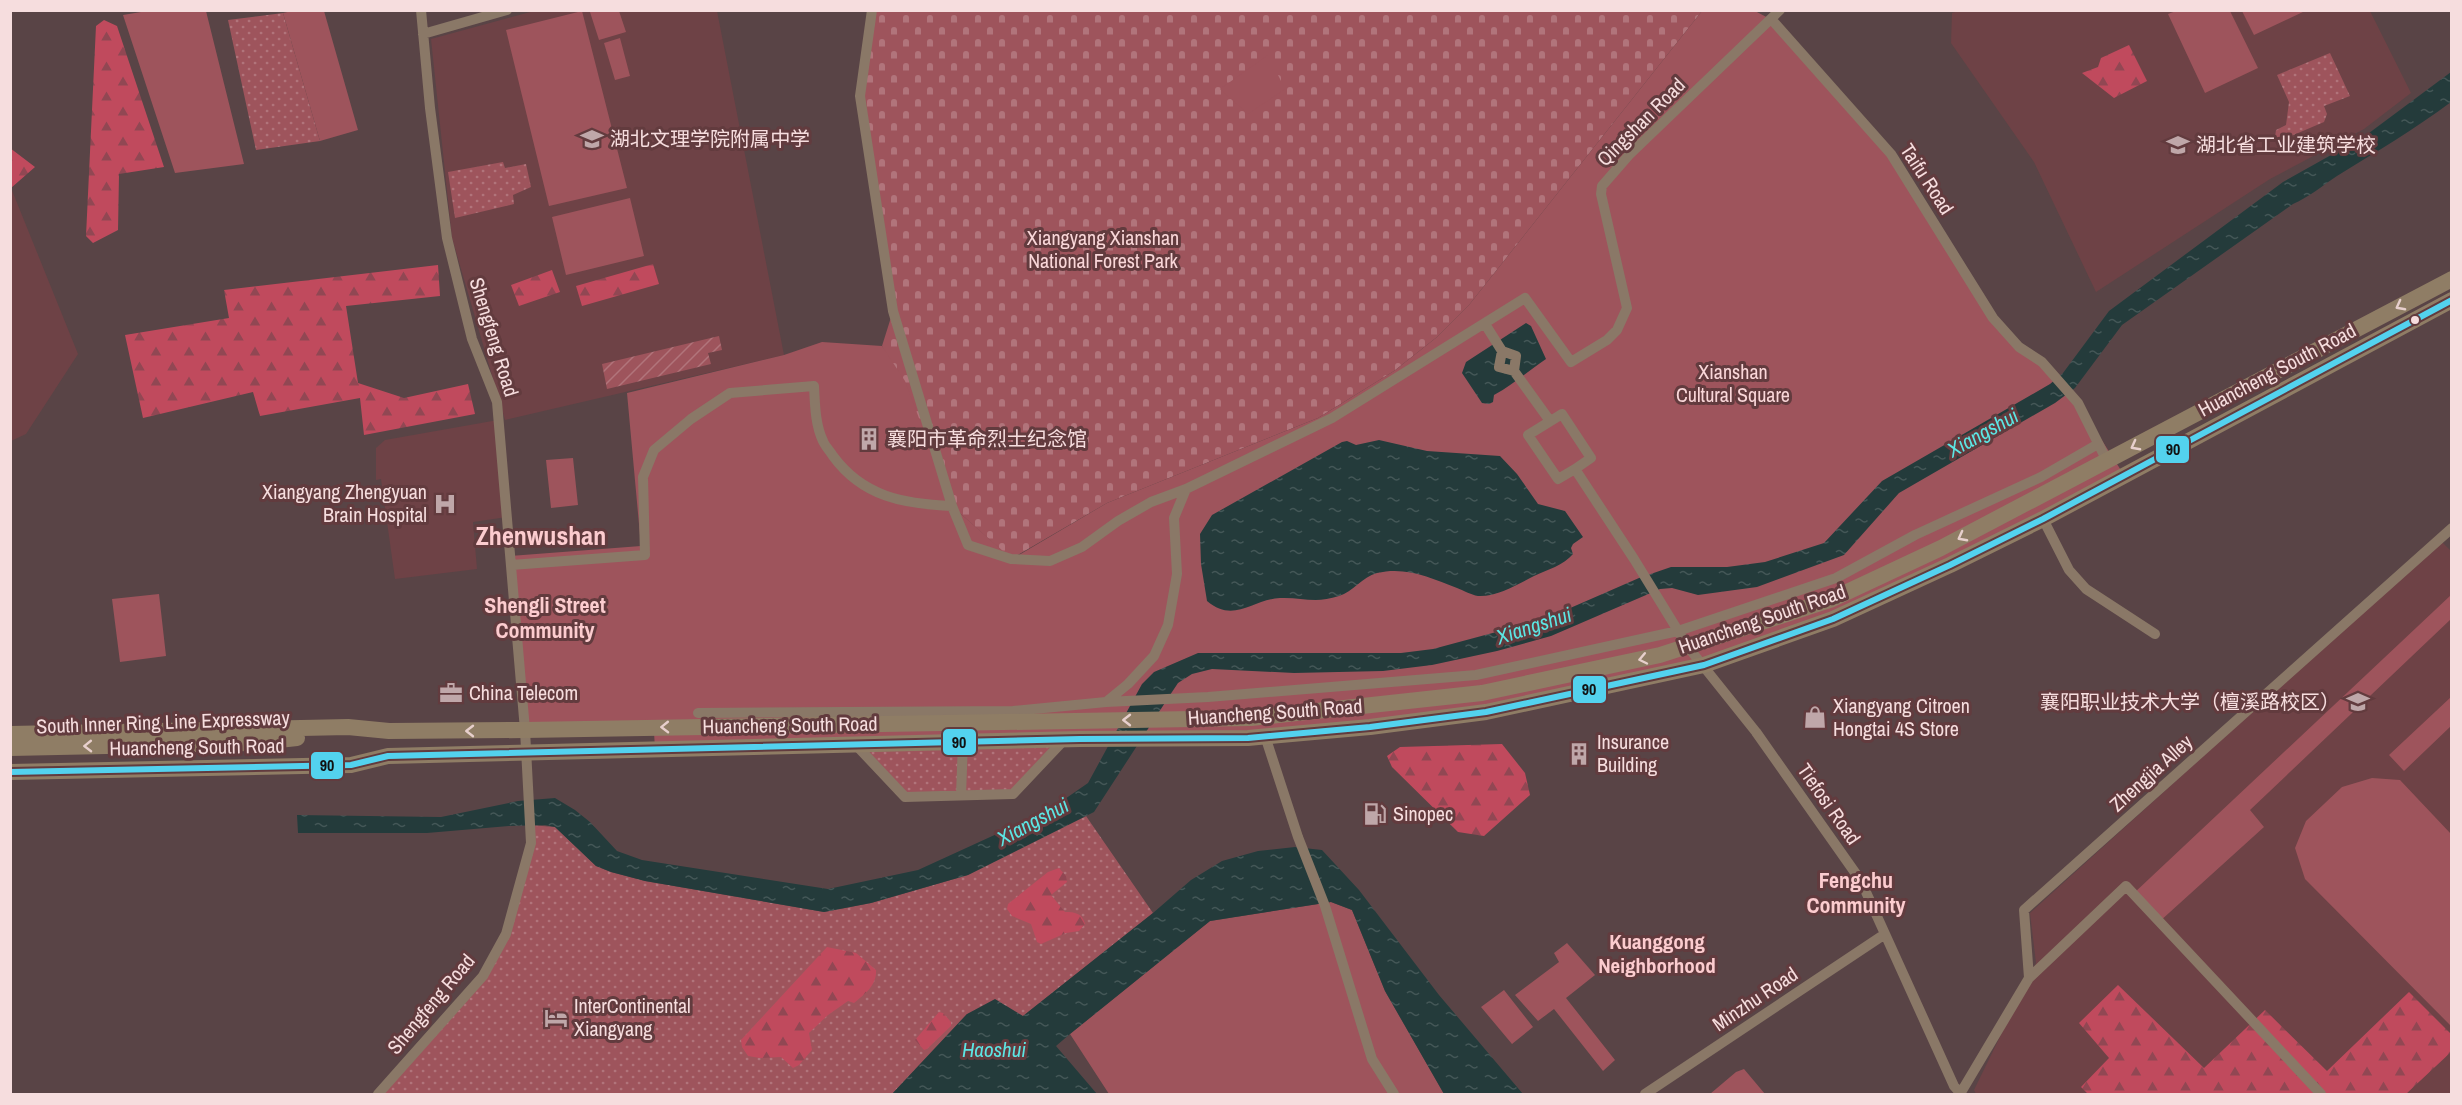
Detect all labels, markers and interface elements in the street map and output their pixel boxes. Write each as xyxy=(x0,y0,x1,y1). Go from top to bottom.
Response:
street label: Qingshan Road xyxy=(1590,71,1691,172)
place label: 湖北文理学院附属中学 xyxy=(610,125,810,152)
school or university icon: 湖北文理学院附属中学 xyxy=(579,126,605,152)
place label: 湖北省工业建筑学校 xyxy=(2196,131,2376,158)
school or university icon: 湖北省工业建筑学校 xyxy=(2165,132,2191,158)
street label: Taifu Road xyxy=(1894,138,1960,219)
park label: Xiangyang Xianshan National Forest Park xyxy=(1027,224,1179,274)
street label: Shengfeng Road xyxy=(464,274,525,400)
one-way arrow xyxy=(2396,299,2406,310)
unlabelled marker xyxy=(2409,314,2421,326)
street label: Huancheng South Road xyxy=(2193,317,2360,423)
park label: Xianshan Cultural Square xyxy=(1676,358,1790,408)
water label: Xiangshui xyxy=(1941,401,2024,465)
place label: 襄阳市革命烈士纪念馆 xyxy=(887,425,1087,452)
building icon: 襄阳市革命烈士纪念馆 xyxy=(856,426,882,452)
line badge: 90 xyxy=(2155,435,2190,464)
text: 90 xyxy=(2166,438,2180,460)
one-way arrow xyxy=(2130,439,2141,451)
place label: Xiangyang Zhengyuan Brain Hospital xyxy=(262,478,427,528)
hospital icon: Xiangyang Zhengyuan Brain Hospital xyxy=(432,491,458,517)
district label: Zhenwushan xyxy=(476,518,606,553)
one-way arrow xyxy=(1958,530,1968,541)
street label: Huancheng South Road xyxy=(1675,577,1849,660)
district label: Shengli Street Community xyxy=(484,590,606,645)
water label: Xiangshui xyxy=(1492,600,1575,652)
one-way arrow xyxy=(1639,652,1649,665)
line badge: 90 xyxy=(1572,675,1607,704)
text: 90 xyxy=(1582,678,1596,700)
place label: China Telecom xyxy=(469,679,578,706)
office icon: China Telecom xyxy=(438,680,464,706)
place label: 襄阳职业技术大学（檀溪路校区） xyxy=(2040,688,2340,715)
school or university icon: 襄阳职业技术大学（檀溪路校区） xyxy=(2345,689,2371,715)
street label: Huancheng South Road xyxy=(1187,692,1363,731)
place label: Xiangyang Citroen Hongtai 4S Store xyxy=(1833,692,1970,742)
street label: South Inner Ring Line Expressway xyxy=(36,704,291,739)
shop icon: Xiangyang Citroen Hongtai 4S Store xyxy=(1802,704,1828,730)
street label: Huancheng South Road xyxy=(702,709,878,740)
one-way arrow xyxy=(1123,714,1132,726)
one-way arrow xyxy=(661,720,670,733)
one-way arrow xyxy=(466,725,475,737)
line badge: 90 xyxy=(942,728,977,756)
place label: Insurance Building xyxy=(1597,728,1669,778)
street label: Zhengjia Alley xyxy=(2103,728,2199,817)
street label: Huancheng South Road xyxy=(109,731,285,762)
text: 90 xyxy=(952,731,966,753)
one-way arrow xyxy=(83,740,92,753)
building icon: Insurance Building xyxy=(1566,741,1592,767)
line badge: 90 xyxy=(310,751,344,780)
text: 90 xyxy=(320,754,334,776)
street label: Tiefosi Road xyxy=(1792,758,1867,850)
water label: Xiangshui xyxy=(991,790,1074,853)
place label: Sinopec xyxy=(1393,800,1453,827)
fuel station icon: Sinopec xyxy=(1362,801,1388,827)
district label: Fengchu Community xyxy=(1806,865,1906,920)
district label: Kuanggong Neighborhood xyxy=(1598,927,1716,980)
street label: Shengfeng Road xyxy=(381,948,481,1060)
street label: Minzhu Road xyxy=(1707,960,1803,1037)
place label: InterContinental Xiangyang xyxy=(574,992,691,1042)
hotel icon: InterContinental Xiangyang xyxy=(543,1005,569,1031)
water label: Haoshui xyxy=(962,1035,1026,1064)

